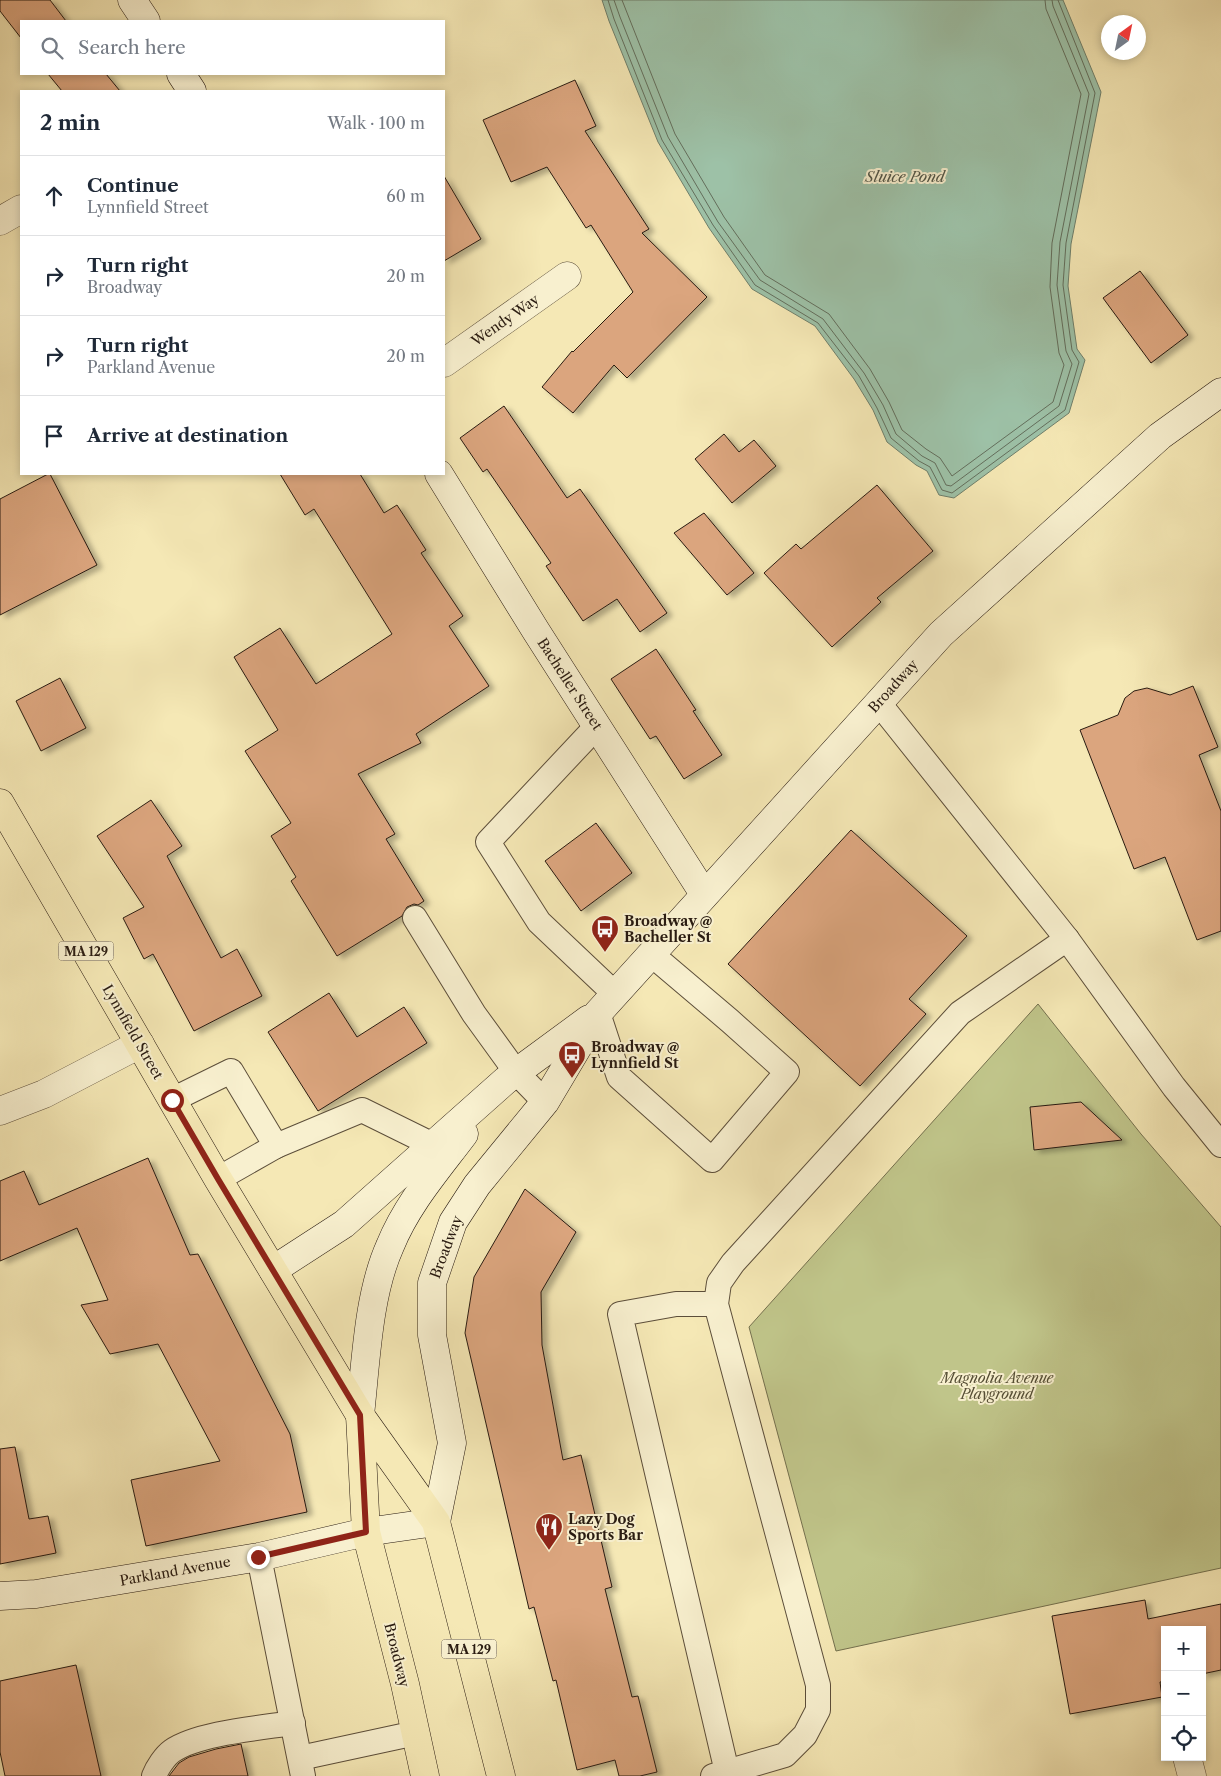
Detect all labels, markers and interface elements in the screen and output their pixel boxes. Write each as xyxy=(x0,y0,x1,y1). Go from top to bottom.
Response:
north arrow xyxy=(1101,15,1146,60)
search box xyxy=(20,20,445,75)
icon: search xyxy=(38,34,66,62)
text: Search here xyxy=(78,36,186,59)
text: 2 min xyxy=(40,110,100,135)
text: Walk · 100 m xyxy=(328,113,425,133)
water label: Sluice Pond xyxy=(864,167,947,186)
text: Continue xyxy=(87,174,179,197)
icon: ahead xyxy=(40,182,68,210)
text: 60 m xyxy=(386,186,425,206)
text: Lynnfield Street xyxy=(87,197,209,217)
text: Turn right xyxy=(87,254,188,277)
icon: right xyxy=(40,262,68,290)
text: 20 m xyxy=(386,266,425,286)
text: Broadway xyxy=(87,277,162,297)
street label: Wendy Way xyxy=(467,290,543,350)
text: Turn right xyxy=(87,334,188,357)
icon: right xyxy=(40,342,68,370)
text: 20 m xyxy=(386,346,425,366)
text: Parkland Avenue xyxy=(87,357,215,377)
icon: arrive xyxy=(40,422,68,450)
text: Arrive at destination xyxy=(87,424,288,447)
street label: Bacheller Street xyxy=(534,635,607,734)
street label: Broadway xyxy=(864,655,922,716)
place label: Broadway @ Bacheller St xyxy=(624,912,713,946)
bus stop icon: Broadway @ Bacheller St xyxy=(590,914,620,953)
road number: MA 129 xyxy=(58,941,114,960)
street label: Lynnfield Street xyxy=(99,981,167,1083)
place label: Broadway @ Lynnfield St xyxy=(591,1038,680,1072)
bus stop icon: Broadway @ Lynnfield St xyxy=(557,1040,587,1079)
route start xyxy=(161,1089,184,1112)
street label: Broadway xyxy=(426,1213,466,1281)
park label: Magnolia Avenue Playground xyxy=(939,1369,1055,1403)
place label: Lazy Dog Sports Bar xyxy=(568,1510,643,1544)
restaurant icon: Lazy Dog Sports Bar xyxy=(534,1512,564,1551)
route end xyxy=(247,1546,270,1569)
street label: Parkland Avenue xyxy=(118,1552,232,1590)
street label: Broadway xyxy=(380,1621,414,1689)
map controls xyxy=(1161,1626,1206,1761)
button: + xyxy=(1161,1626,1206,1671)
road number: MA 129 xyxy=(442,1640,496,1658)
button: − xyxy=(1161,1671,1206,1716)
button: locate xyxy=(1161,1716,1206,1761)

